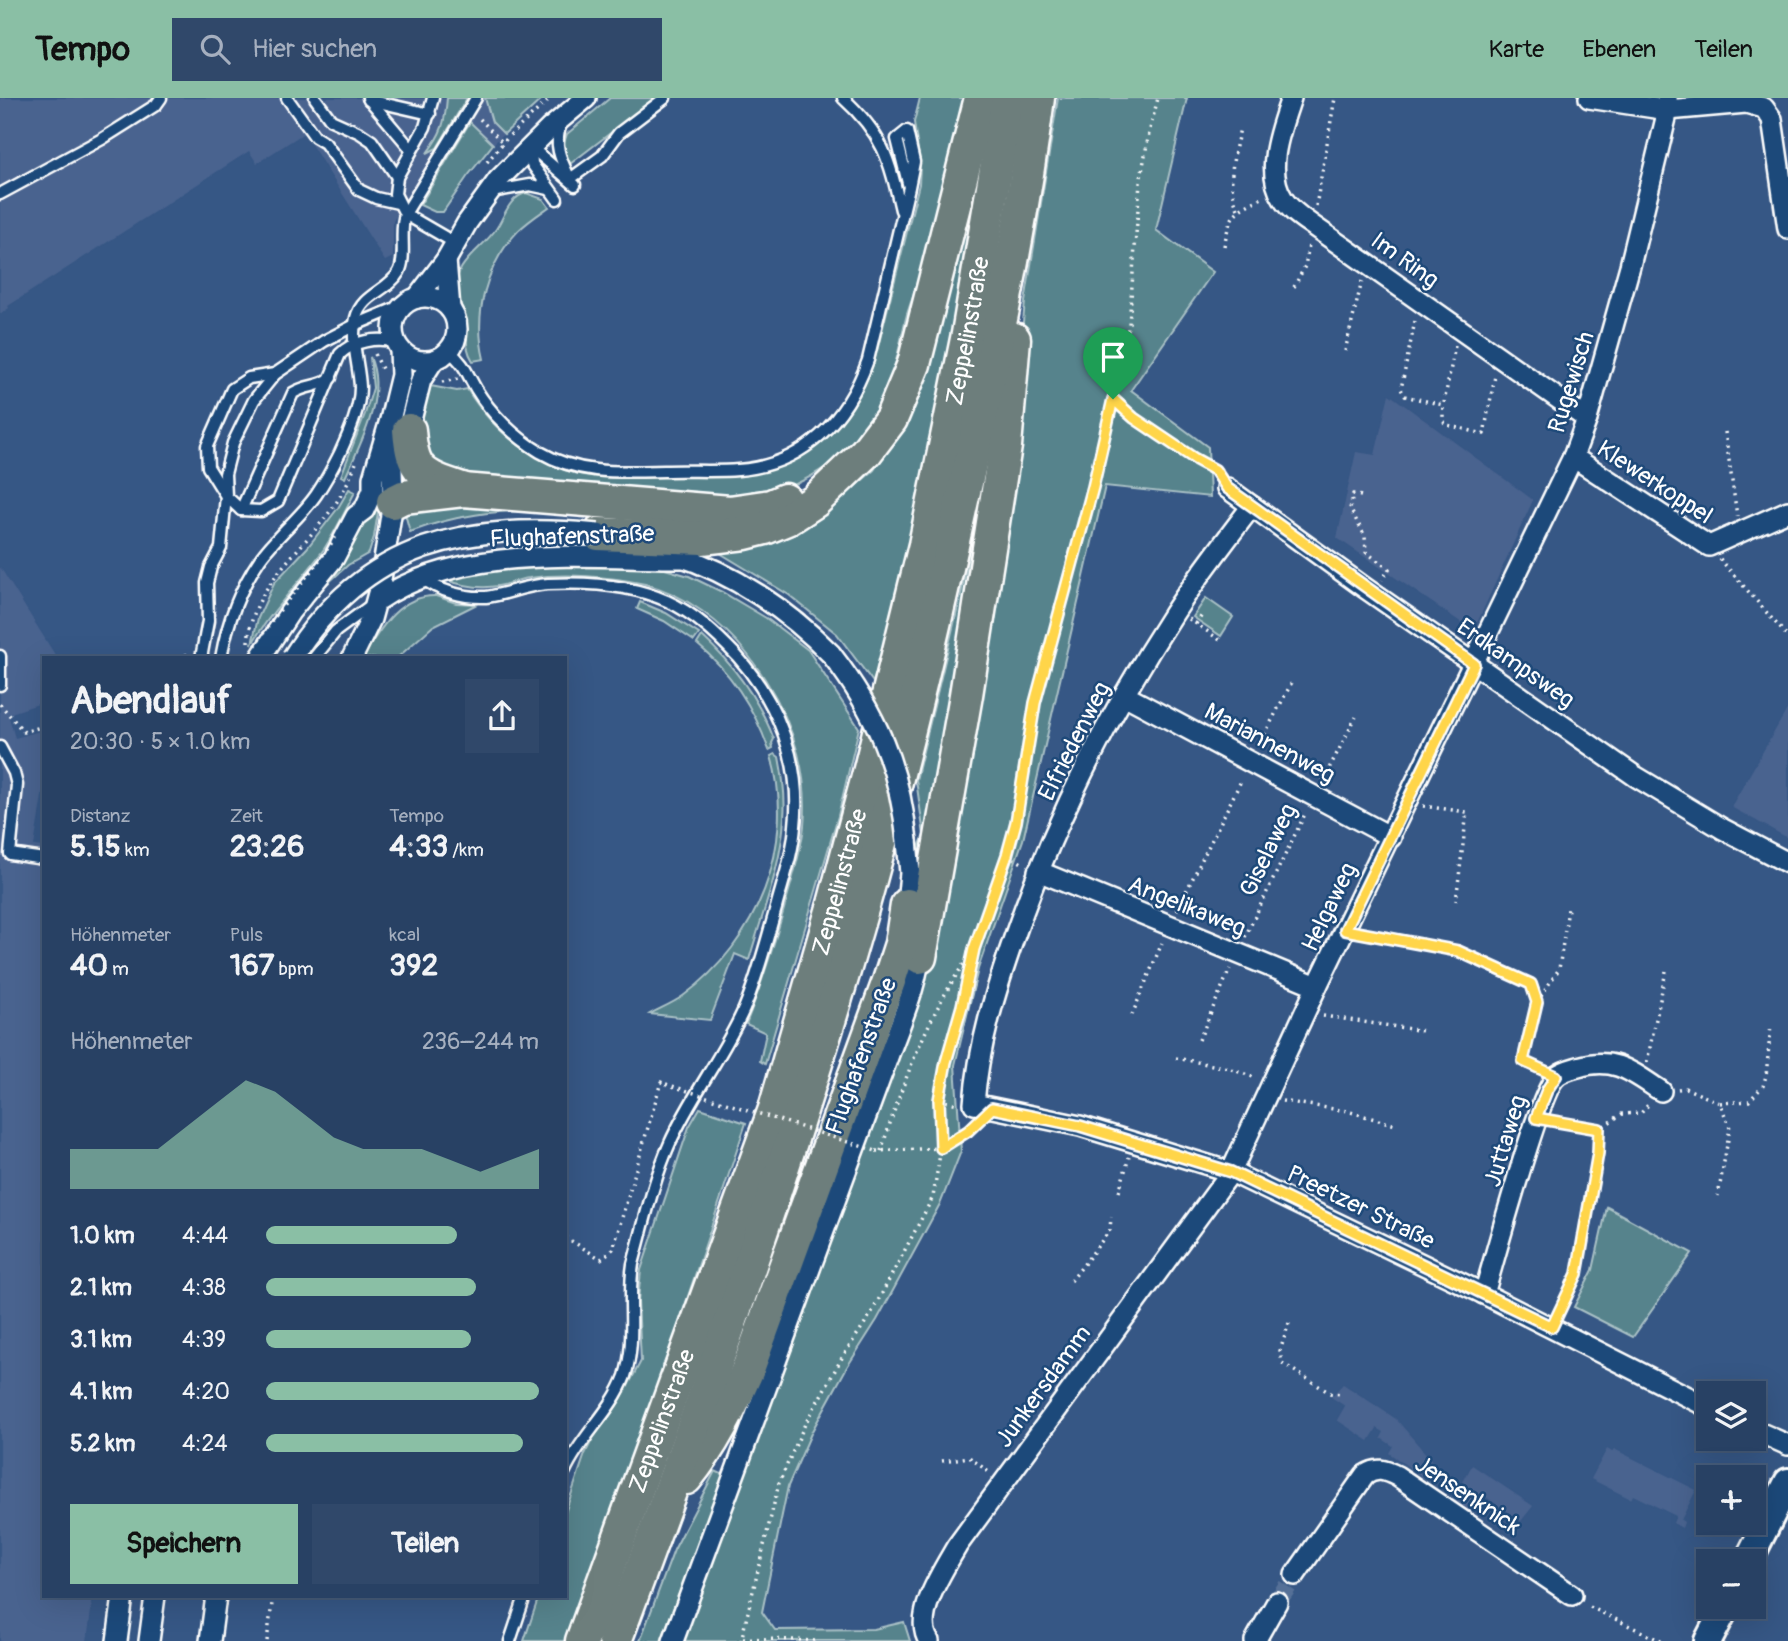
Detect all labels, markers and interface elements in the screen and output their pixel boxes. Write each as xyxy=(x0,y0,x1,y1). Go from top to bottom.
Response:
search box xyxy=(172,18,662,81)
text: Tempo xyxy=(35,29,130,70)
icon: search xyxy=(196,30,234,68)
text: Hier suchen xyxy=(252,33,377,65)
text: Karte xyxy=(1489,35,1544,64)
text: Ebenen xyxy=(1582,35,1656,64)
text: Teilen xyxy=(1694,35,1753,64)
street label: Im Ring xyxy=(1365,226,1444,295)
street label: Zeppelinstraße xyxy=(940,254,996,408)
pin xyxy=(1083,327,1143,399)
street label: Rugewisch xyxy=(1542,328,1601,436)
icon: arrive xyxy=(1094,338,1132,376)
street label: Klewerkoppel xyxy=(1591,434,1718,531)
street label: Flughafenstraße xyxy=(489,519,655,554)
street label: Erdkampsweg xyxy=(1451,612,1580,715)
text: Abendlauf xyxy=(70,677,232,725)
street label: Elfriedenweg xyxy=(1032,677,1117,806)
button: share xyxy=(465,679,539,753)
street label: Mariannenweg xyxy=(1199,697,1340,790)
text: 20:30 · 5 × 1.0 km xyxy=(70,727,251,756)
street label: Giselaweg xyxy=(1234,799,1303,901)
text: Distanz xyxy=(70,804,130,828)
text: Zeit xyxy=(230,804,263,828)
text: Tempo xyxy=(389,804,444,828)
street label: Zeppelinstraße xyxy=(806,805,874,959)
text: 5.15 xyxy=(70,828,121,865)
text: 23:26 xyxy=(230,828,305,865)
text: 4:33 xyxy=(389,828,448,865)
text: km xyxy=(121,838,150,862)
text: /km xyxy=(448,838,484,862)
street label: Helgaweg xyxy=(1296,858,1363,956)
street label: Angelikaweg xyxy=(1124,870,1250,943)
text: Höhenmeter xyxy=(70,923,171,947)
text: Puls xyxy=(230,923,263,947)
text: kcal xyxy=(389,923,420,947)
text: 40 xyxy=(70,947,108,984)
text: 167 xyxy=(230,947,274,984)
text: 392 xyxy=(389,947,438,984)
text: m xyxy=(108,957,129,981)
text: bpm xyxy=(274,957,314,981)
street label: Flughafenstraße xyxy=(820,974,903,1139)
text: Höhenmeter xyxy=(70,1027,192,1056)
text: 236–244 m xyxy=(422,1027,539,1056)
street label: Juttaweg xyxy=(1478,1092,1533,1190)
street label: Preetzer Straße xyxy=(1282,1159,1439,1256)
text: 1.0 km xyxy=(70,1221,135,1250)
text: 4:44 xyxy=(182,1221,228,1250)
text: 2.1 km xyxy=(70,1273,132,1302)
text: 4:38 xyxy=(182,1273,226,1302)
street label: Junkersdamm xyxy=(989,1320,1097,1453)
text: 3.1 km xyxy=(70,1325,132,1354)
text: 4:39 xyxy=(182,1325,226,1354)
street label: Zeppelinstraße xyxy=(623,1345,702,1497)
text: 4.1 km xyxy=(70,1377,132,1406)
text: 4:20 xyxy=(182,1377,230,1406)
map controls xyxy=(1696,1381,1766,1619)
button: layers xyxy=(1696,1381,1766,1451)
text: 5.2 km xyxy=(70,1429,135,1458)
text: 4:24 xyxy=(182,1429,228,1458)
street label: Jensenknick xyxy=(1409,1449,1526,1541)
button: + xyxy=(1696,1465,1766,1535)
button: Speichern xyxy=(70,1504,298,1584)
button: Teilen xyxy=(312,1504,539,1584)
button: − xyxy=(1696,1549,1766,1619)

